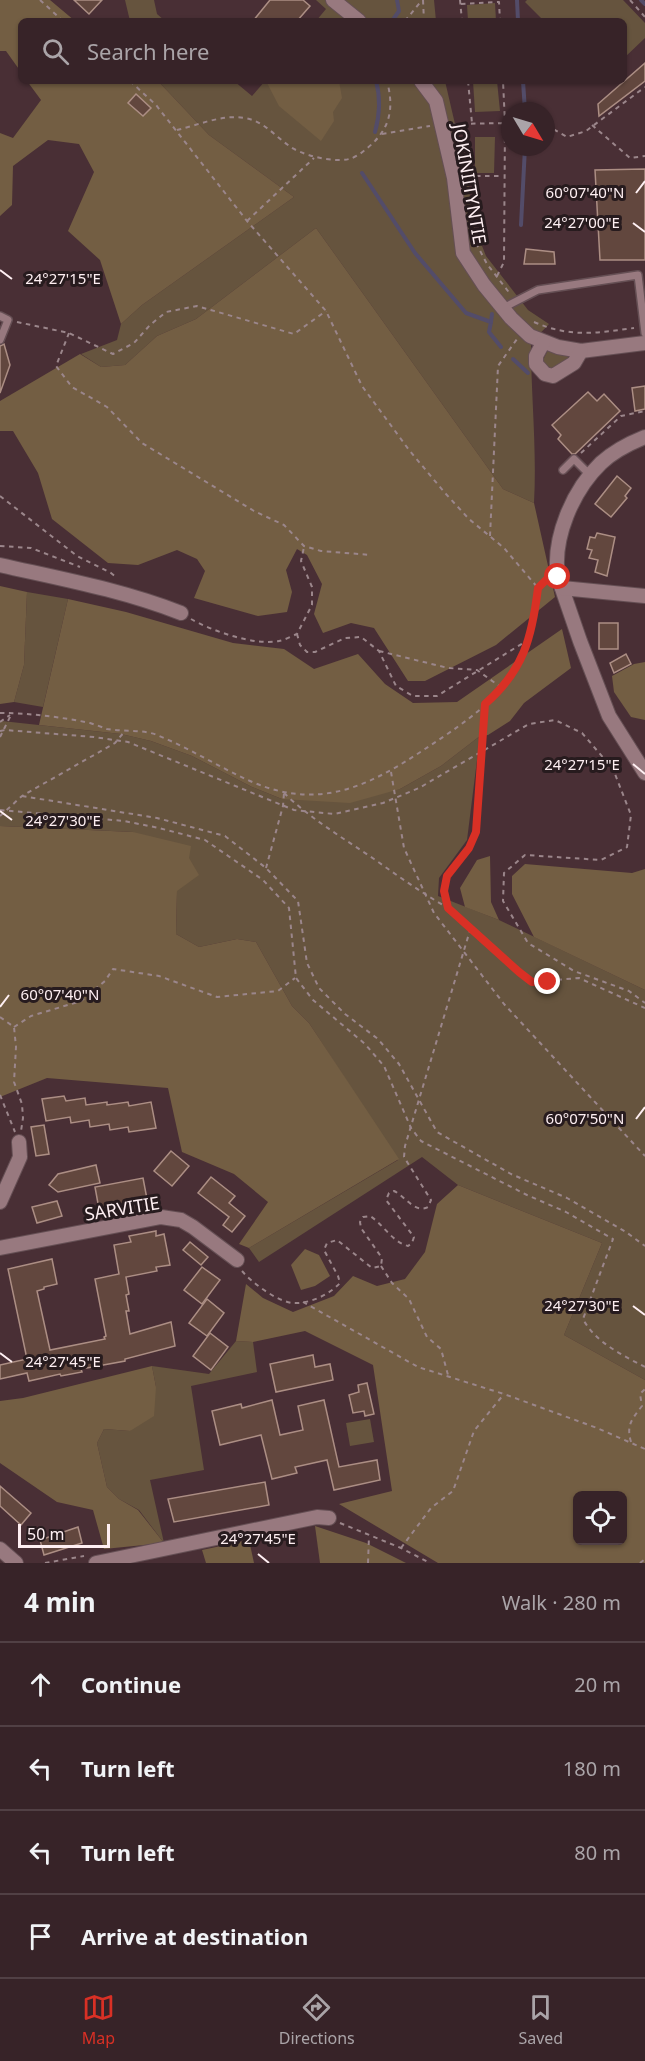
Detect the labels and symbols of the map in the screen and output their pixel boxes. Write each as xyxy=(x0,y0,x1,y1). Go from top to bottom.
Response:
north arrow xyxy=(501,102,555,156)
street label: JOKINIITYNTIE xyxy=(447,120,492,246)
text: 60°07'40"N xyxy=(546,182,624,202)
text: 24°27'00"E xyxy=(544,212,620,232)
text: 24°27'15"E xyxy=(25,268,101,288)
route start xyxy=(544,563,570,589)
text: 24°27'15"E xyxy=(544,754,620,774)
text: 24°27'30"E xyxy=(25,810,101,830)
route end xyxy=(534,968,560,994)
text: 60°07'40"N xyxy=(21,984,99,1004)
text: 60°07'50"N xyxy=(546,1108,624,1128)
street label: SARVITIE xyxy=(83,1190,161,1226)
text: 24°27'30"E xyxy=(544,1295,620,1315)
text: 24°27'45"E xyxy=(25,1351,101,1371)
scale bar xyxy=(18,1521,110,1548)
text: 24°27'45"E xyxy=(220,1528,296,1548)

